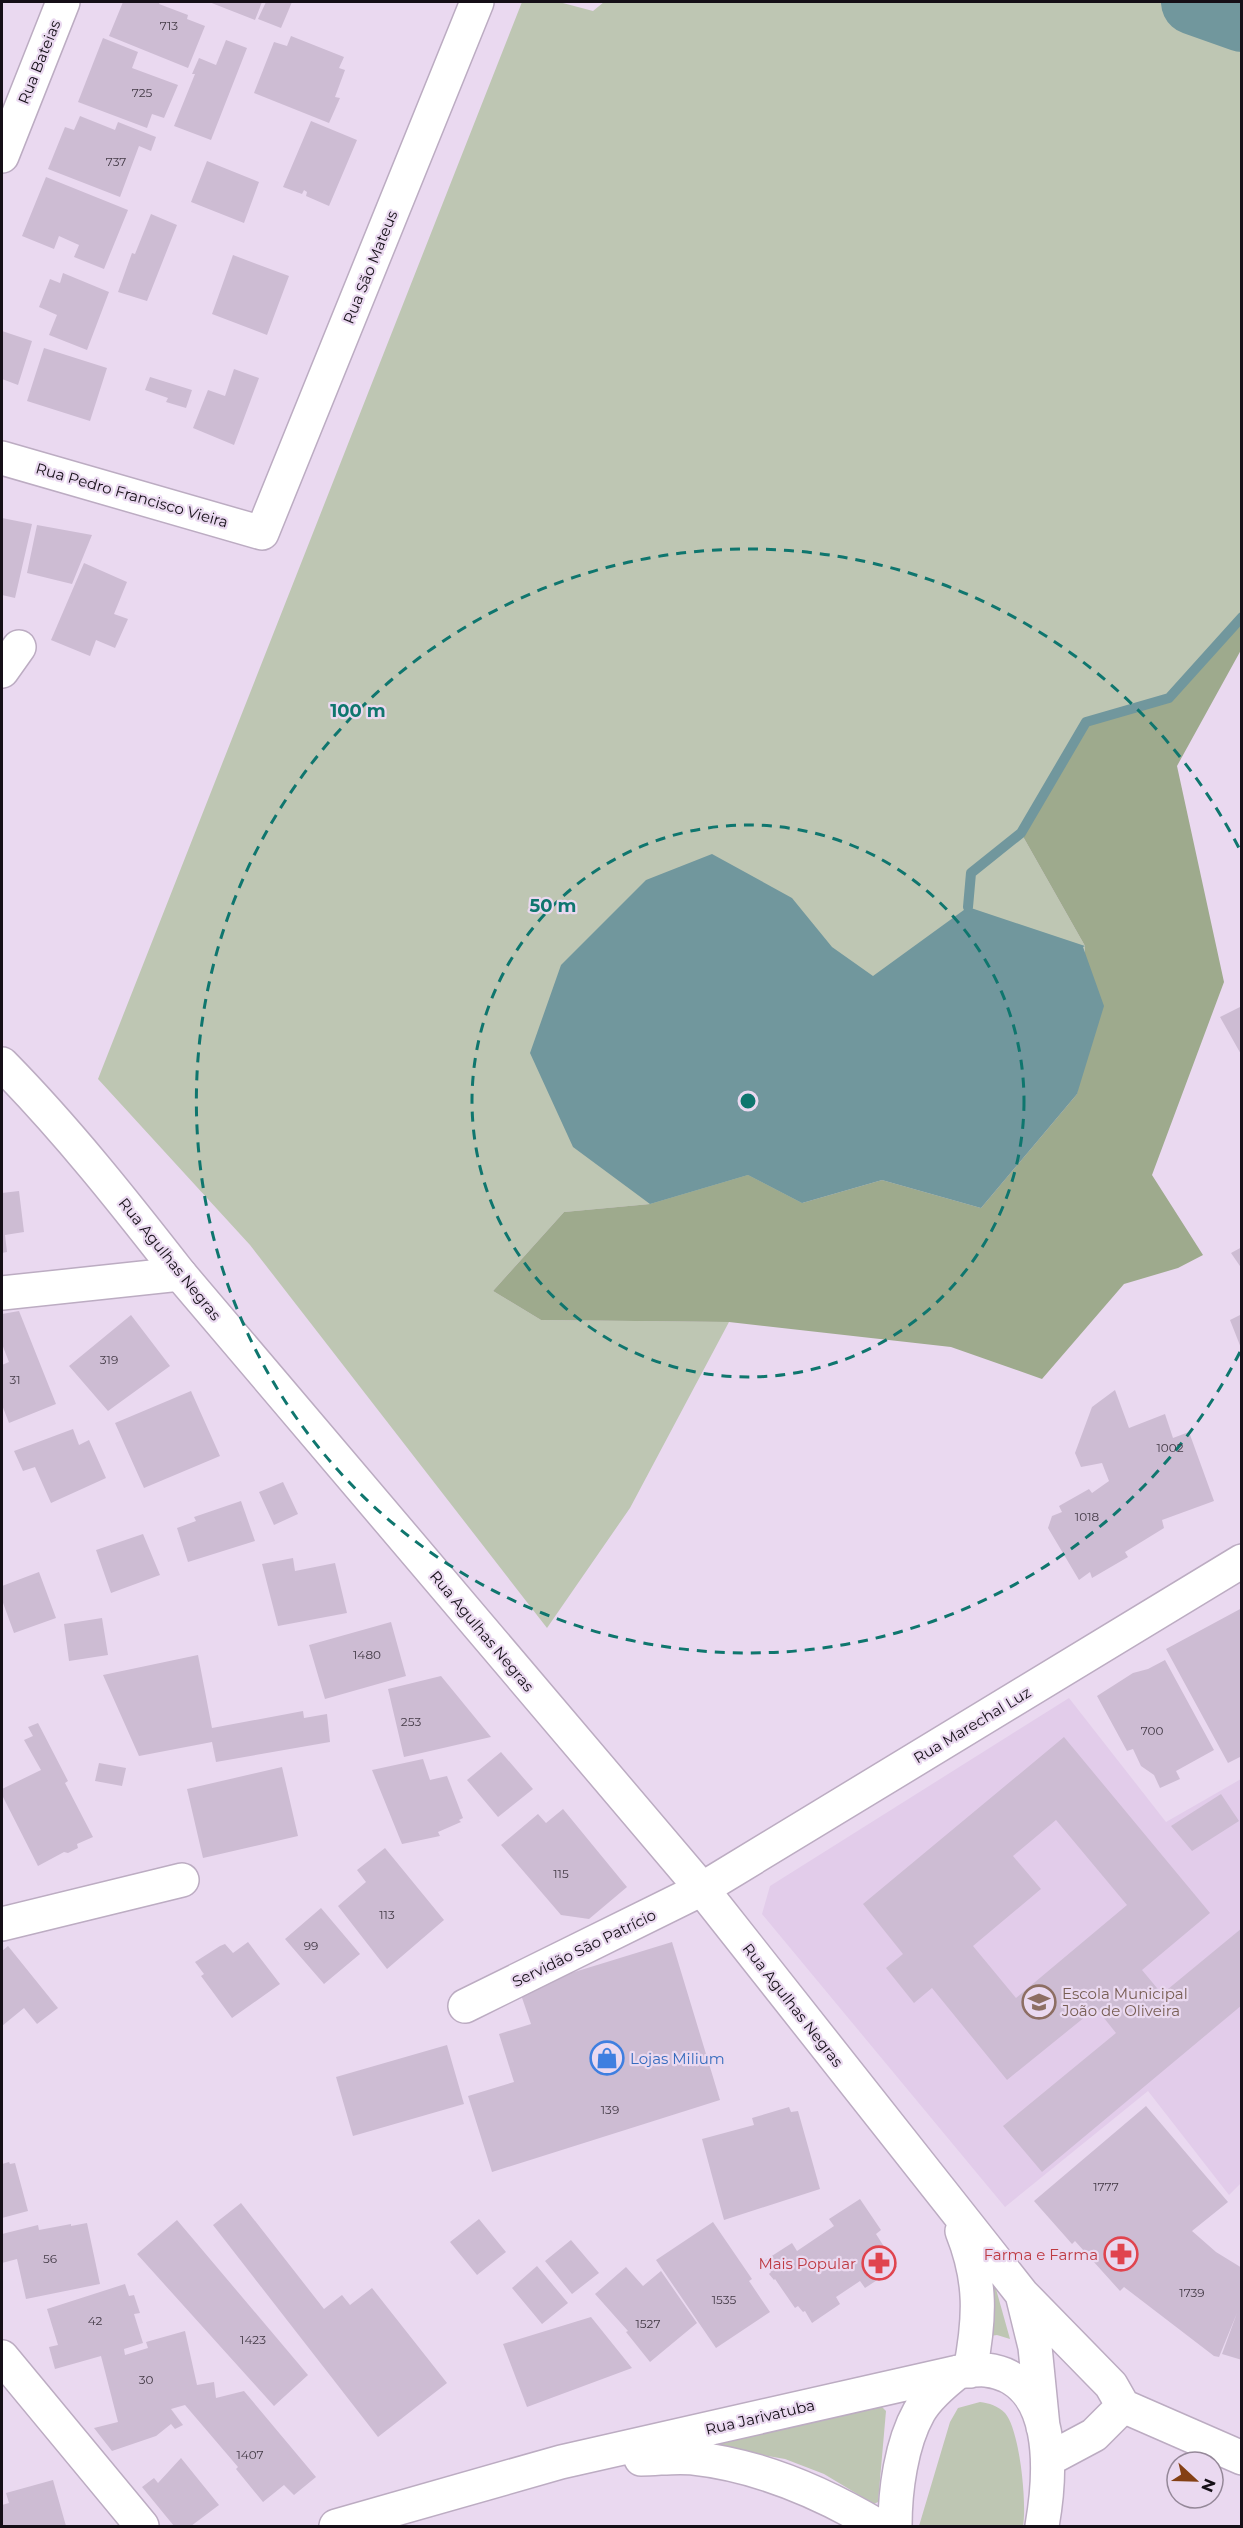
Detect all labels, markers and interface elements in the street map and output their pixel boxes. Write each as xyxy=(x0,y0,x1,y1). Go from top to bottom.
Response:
street label: Rua Bateias xyxy=(14,17,64,107)
house number: 713 xyxy=(160,18,178,33)
house number: 725 xyxy=(132,85,153,100)
house number: 737 xyxy=(106,154,126,169)
street label: Rua São Mateus xyxy=(339,208,401,326)
street label: Rua Pedro Francisco Vieira xyxy=(34,458,230,532)
text: 100 m xyxy=(330,700,386,722)
text: 50 m xyxy=(530,895,576,917)
centre of rings xyxy=(738,1091,758,1111)
street label: Rua Agulhas Negras xyxy=(115,1194,225,1324)
house number: 319 xyxy=(100,1352,118,1367)
house number: 31 xyxy=(9,1372,21,1387)
house number: 1002 xyxy=(1156,1440,1184,1455)
house number: 1018 xyxy=(1075,1509,1099,1524)
street label: Rua Agulhas Negras xyxy=(426,1567,538,1695)
house number: 1480 xyxy=(353,1647,381,1662)
street label: Rua Marechal Luz xyxy=(910,1682,1034,1768)
house number: 253 xyxy=(401,1714,421,1729)
house number: 700 xyxy=(1141,1723,1163,1738)
house number: 115 xyxy=(553,1866,569,1881)
street label: Servidão São Patrício xyxy=(509,1905,659,1991)
house number: 113 xyxy=(379,1907,395,1922)
house number: 99 xyxy=(304,1938,318,1953)
street label: Rua Agulhas Negras xyxy=(739,1939,847,2071)
school or university icon: Escola Municipal João de Oliveira xyxy=(1021,1984,1057,2020)
place label: Escola Municipal João de Oliveira xyxy=(1061,1984,1188,2020)
shop icon: Lojas Milium xyxy=(589,2040,625,2076)
place label: Lojas Milium xyxy=(630,2049,725,2068)
house number: 139 xyxy=(601,2102,619,2117)
house number: 1777 xyxy=(1093,2179,1119,2194)
pharmacy icon: Farma e Farma xyxy=(1103,2236,1139,2272)
pharmacy icon: Mais Popular xyxy=(861,2245,897,2281)
place label: Farma e Farma xyxy=(984,2245,1098,2264)
house number: 56 xyxy=(43,2251,57,2266)
place label: Mais Popular xyxy=(758,2254,856,2273)
house number: 1739 xyxy=(1179,2285,1205,2300)
house number: 1535 xyxy=(712,2292,736,2307)
house number: 42 xyxy=(88,2313,103,2328)
house number: 1527 xyxy=(636,2316,660,2331)
house number: 1423 xyxy=(240,2332,266,2347)
house number: 30 xyxy=(139,2372,153,2387)
street label: Rua Jarivatuba xyxy=(703,2395,817,2439)
house number: 1407 xyxy=(236,2447,264,2462)
north arrow xyxy=(1165,2450,1225,2510)
text: N xyxy=(1197,2476,1220,2495)

